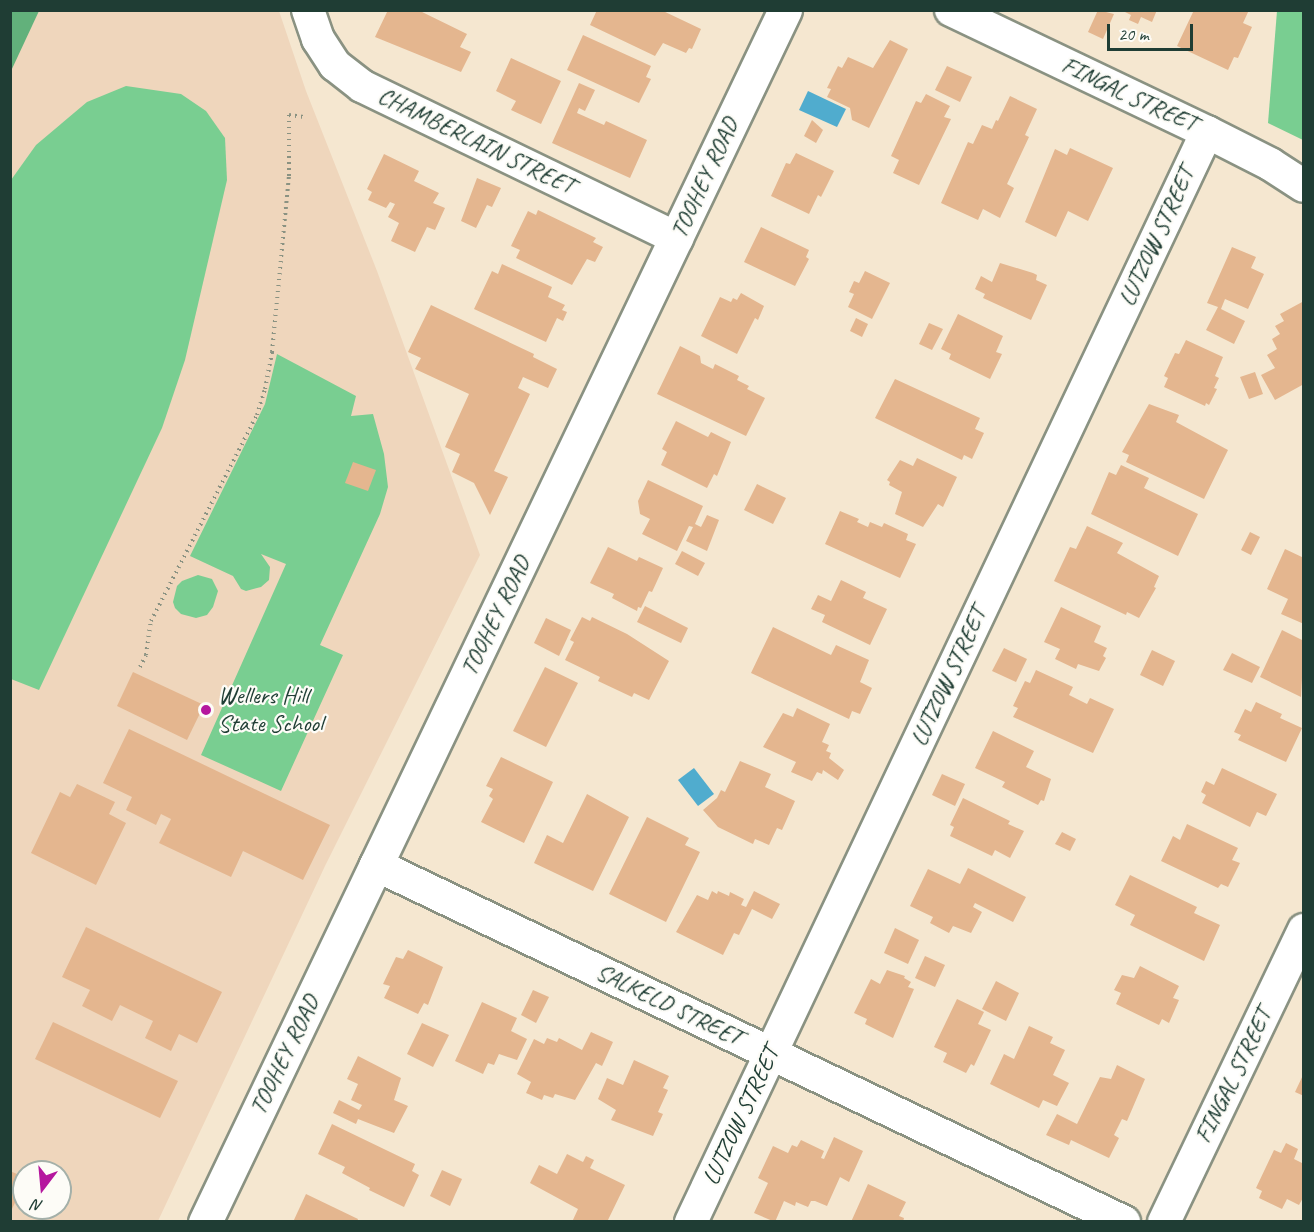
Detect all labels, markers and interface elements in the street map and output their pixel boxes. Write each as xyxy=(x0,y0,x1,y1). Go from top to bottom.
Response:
scale bar xyxy=(1110,12,1196,50)
text: 20 m xyxy=(1118,23,1149,45)
street label: FINGAL STREET xyxy=(1057,51,1201,139)
street label: CHAMBERLAIN STREET xyxy=(373,81,579,201)
street label: TOOHEY ROAD xyxy=(665,113,745,243)
street label: LUTZOW STREET xyxy=(1113,164,1201,310)
street label: TOOHEY ROAD xyxy=(455,552,537,680)
street label: LUTZOW STREET xyxy=(905,604,993,750)
place label: Wellers Hill State School xyxy=(218,682,322,738)
marker: Wellers Hill State School xyxy=(199,703,213,717)
street label: SALKELD STREET xyxy=(592,957,746,1053)
street label: TOOHEY ROAD xyxy=(244,991,326,1119)
street label: FINGAL STREET xyxy=(1189,1004,1279,1148)
street label: LUTZOW STREET xyxy=(697,1043,785,1189)
north arrow xyxy=(12,1160,72,1220)
text: N xyxy=(30,1194,45,1216)

